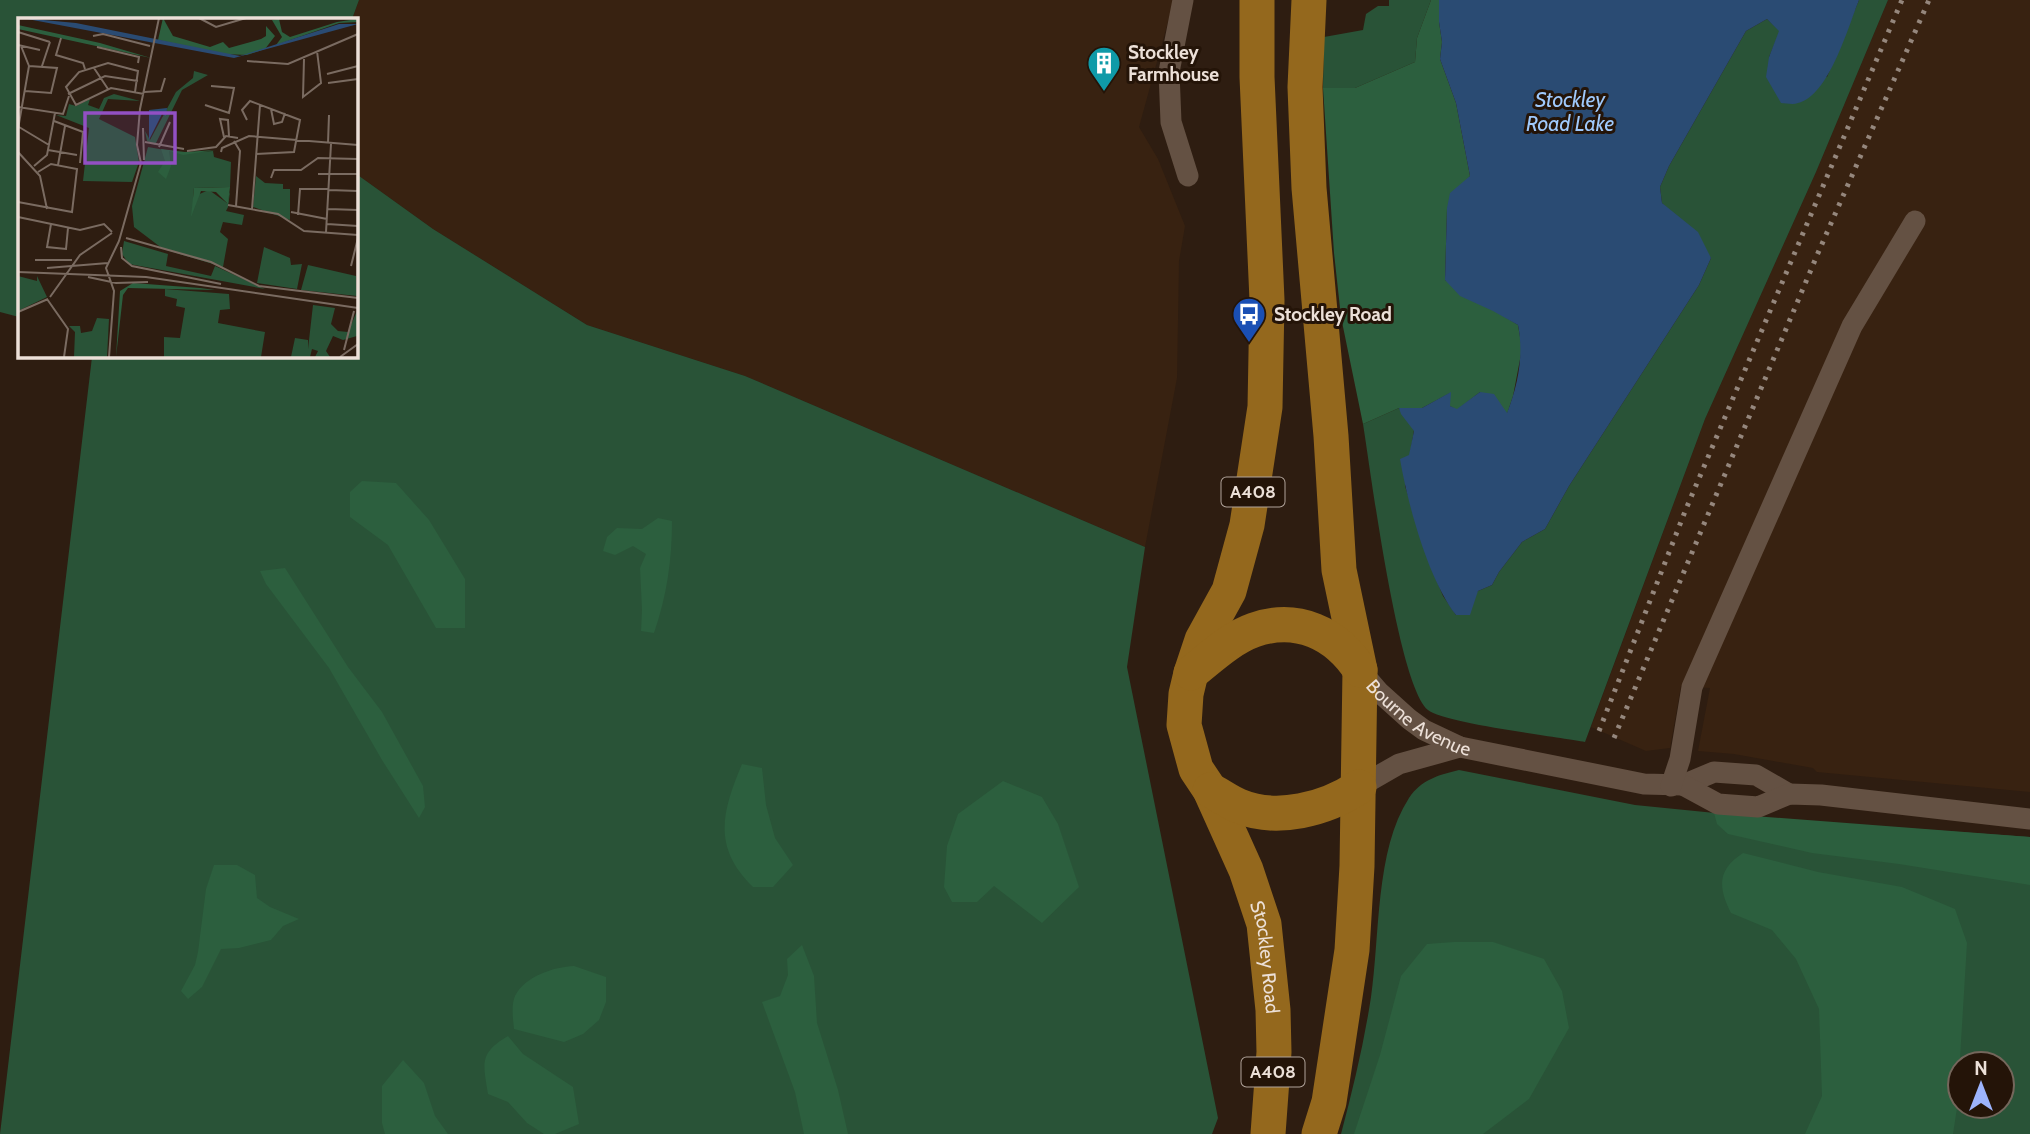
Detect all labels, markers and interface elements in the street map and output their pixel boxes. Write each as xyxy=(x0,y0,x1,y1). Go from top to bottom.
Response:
inset map xyxy=(18,18,357,357)
place label: Stockley Farmhouse xyxy=(1128,41,1219,86)
building icon: Stockley Farmhouse xyxy=(1085,44,1123,93)
water label: Stockley Road Lake xyxy=(1526,87,1614,136)
bus stop icon: Stockley Road xyxy=(1230,295,1268,344)
place label: Stockley Road xyxy=(1274,303,1392,326)
road number: A408 xyxy=(1222,478,1284,506)
street label: Bourne Avenue xyxy=(1361,675,1473,761)
street label: Stockley Road xyxy=(1245,898,1284,1015)
north arrow xyxy=(1946,1050,2016,1120)
text: N xyxy=(1974,1057,1988,1080)
road number: A408 xyxy=(1242,1058,1304,1086)

